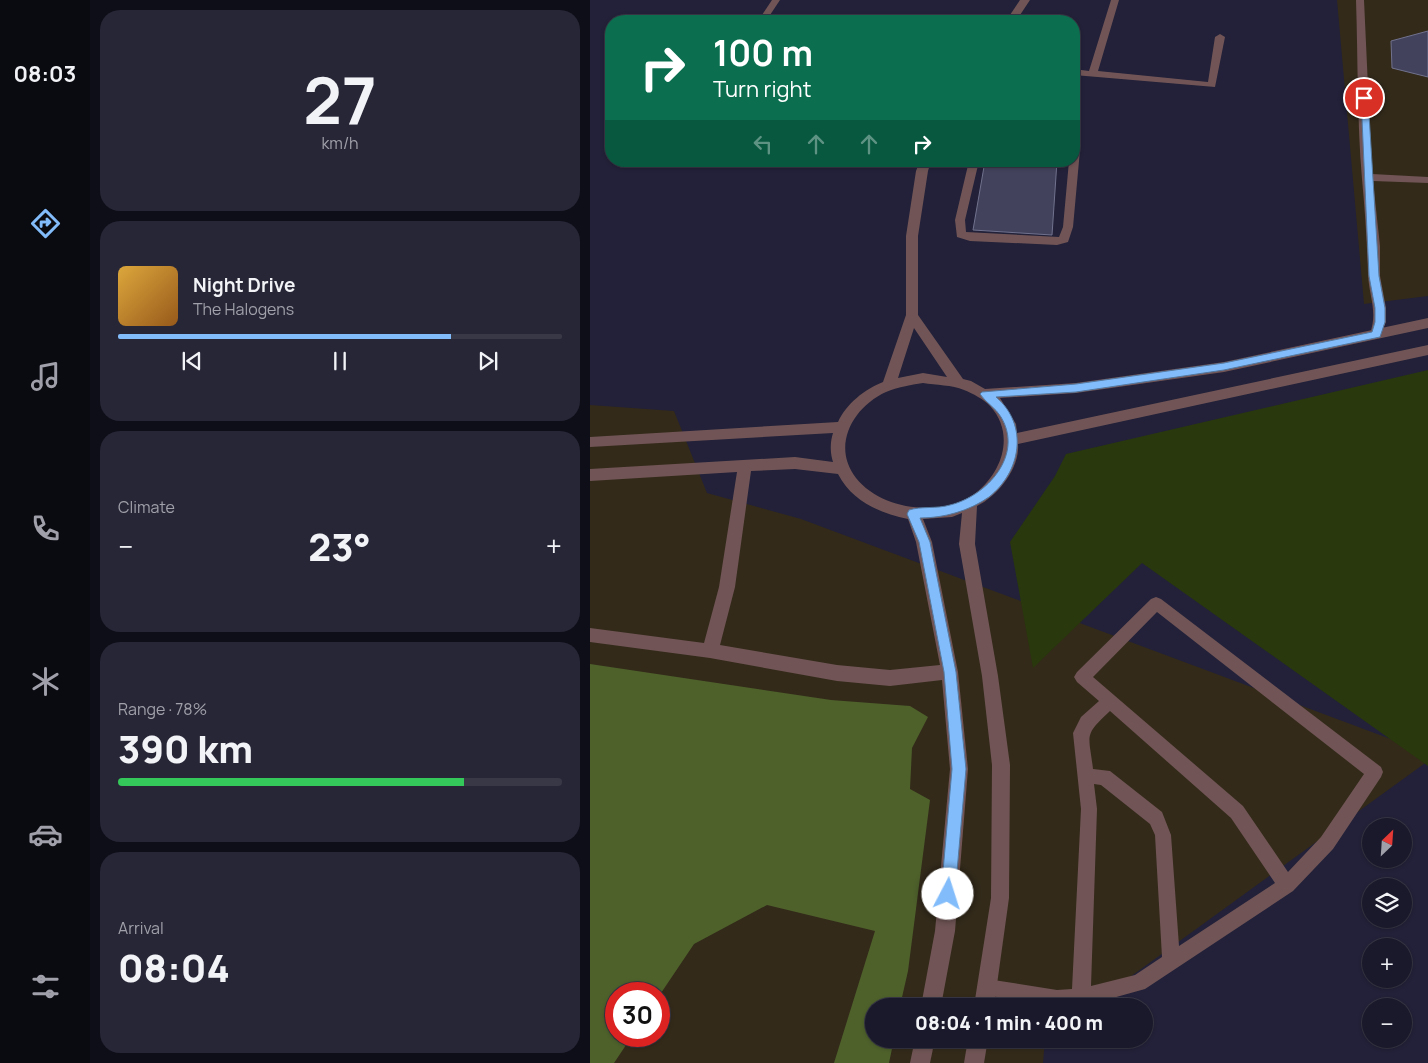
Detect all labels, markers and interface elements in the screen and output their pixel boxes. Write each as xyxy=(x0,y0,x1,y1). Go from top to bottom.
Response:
text: 100 m xyxy=(713,29,813,77)
icon: right xyxy=(630,35,695,100)
text: 27 xyxy=(303,55,377,144)
text: 08:03 xyxy=(14,59,76,89)
text: Turn right xyxy=(713,74,811,104)
pin xyxy=(1343,77,1385,119)
icon: arrive xyxy=(1350,84,1378,112)
icon: left xyxy=(749,130,777,158)
icon: ahead xyxy=(802,130,830,158)
icon: ahead xyxy=(855,130,883,158)
icon: right xyxy=(908,130,936,158)
text: km/h xyxy=(321,132,359,154)
icon: directions xyxy=(28,206,63,241)
text: Night Drive xyxy=(193,272,295,298)
text: The Halogens xyxy=(193,298,294,320)
icon: previous xyxy=(178,347,206,375)
icon: pause xyxy=(326,347,354,375)
icon: next xyxy=(474,347,502,375)
icon: music xyxy=(28,359,63,394)
text: Climate xyxy=(118,496,175,518)
icon: phone xyxy=(28,511,63,546)
text: 23° xyxy=(308,520,371,572)
text: − xyxy=(118,527,133,565)
text: + xyxy=(546,527,562,565)
icon: climate xyxy=(28,664,63,699)
text: Range · 78% xyxy=(118,698,207,720)
text: 390 km xyxy=(118,722,253,774)
icon: car xyxy=(28,817,63,852)
north arrow xyxy=(1362,818,1412,868)
map controls xyxy=(1362,818,1412,1048)
position arrow xyxy=(921,867,973,919)
button: layers xyxy=(1362,878,1412,928)
text: Arrival xyxy=(118,917,164,939)
button: + xyxy=(1362,938,1412,988)
text: 08:04 xyxy=(118,941,230,993)
icon: filters xyxy=(28,969,63,1004)
speed limit sign: 30 xyxy=(605,982,670,1047)
button: − xyxy=(1362,998,1412,1048)
text: 08:04 · 1 min · 400 m xyxy=(915,1010,1103,1036)

